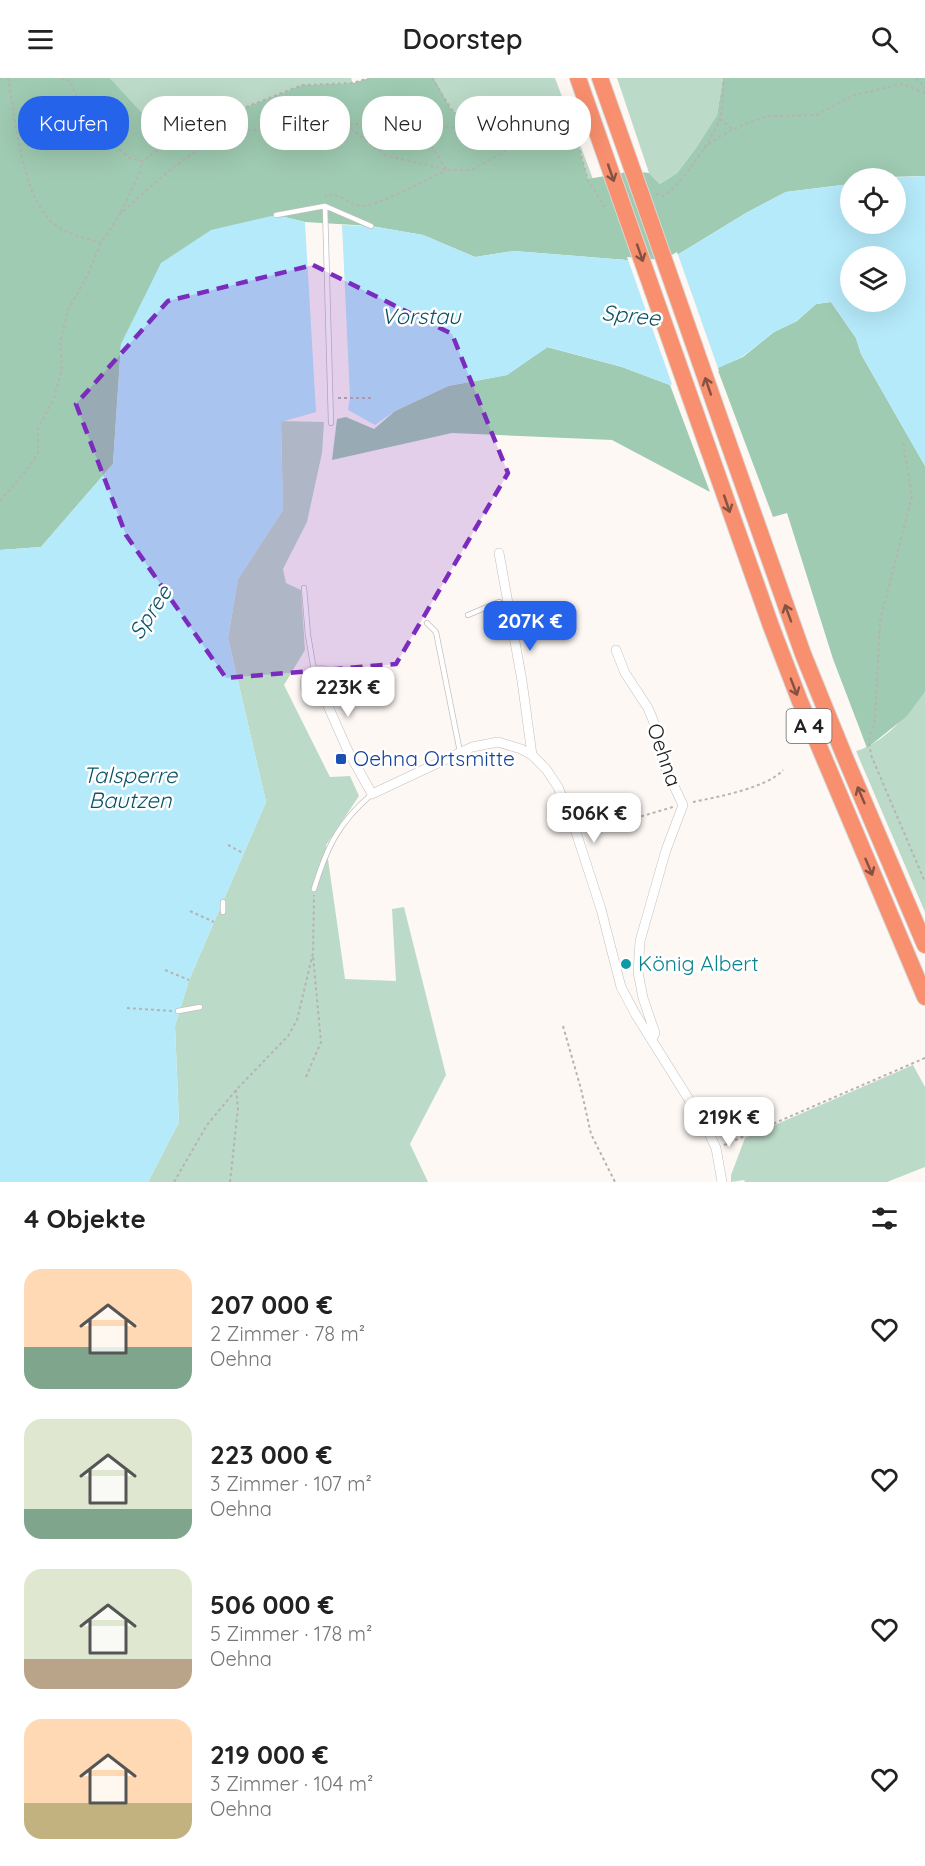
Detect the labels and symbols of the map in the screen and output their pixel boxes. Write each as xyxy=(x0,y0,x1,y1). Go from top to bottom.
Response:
one-way arrow xyxy=(607,163,618,182)
one-way arrow xyxy=(635,243,646,262)
water label: Spree xyxy=(600,298,663,332)
water label: Vorstau xyxy=(381,302,462,330)
one-way arrow xyxy=(702,377,713,396)
one-way arrow xyxy=(723,494,734,513)
water label: Spree xyxy=(122,579,179,644)
pin: 207K € xyxy=(481,601,579,652)
one-way arrow xyxy=(782,605,793,623)
pin: 223K € xyxy=(299,667,397,718)
one-way arrow xyxy=(789,677,800,696)
road number: A 4 xyxy=(786,709,832,743)
street label: Oehna xyxy=(642,720,688,790)
place label: Oehna Ortsmitte xyxy=(353,745,515,771)
marker: Oehna Ortsmitte xyxy=(334,752,348,766)
water label: Talsperre Bautzen xyxy=(83,761,179,814)
one-way arrow xyxy=(854,786,866,804)
pin: 506K € xyxy=(545,793,643,844)
one-way arrow xyxy=(864,857,875,876)
place label: König Albert xyxy=(638,950,759,976)
marker: König Albert xyxy=(619,957,633,971)
pin: 219K € xyxy=(680,1097,778,1148)

